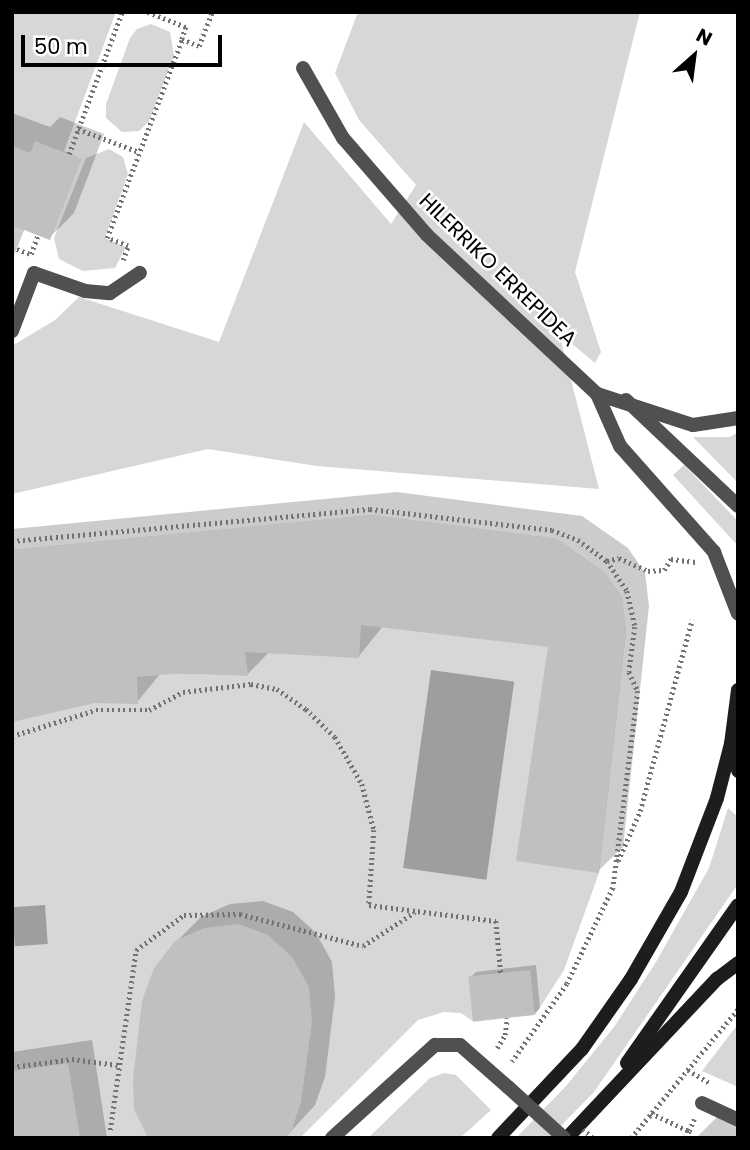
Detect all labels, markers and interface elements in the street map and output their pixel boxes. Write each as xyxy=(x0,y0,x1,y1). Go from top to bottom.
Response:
scale bar xyxy=(24,21,226,65)
north arrow xyxy=(659,21,729,91)
text: N xyxy=(691,22,717,52)
text: 50 m xyxy=(34,32,88,61)
street label: HILERRIKO ERREPIDEA xyxy=(414,188,582,352)

